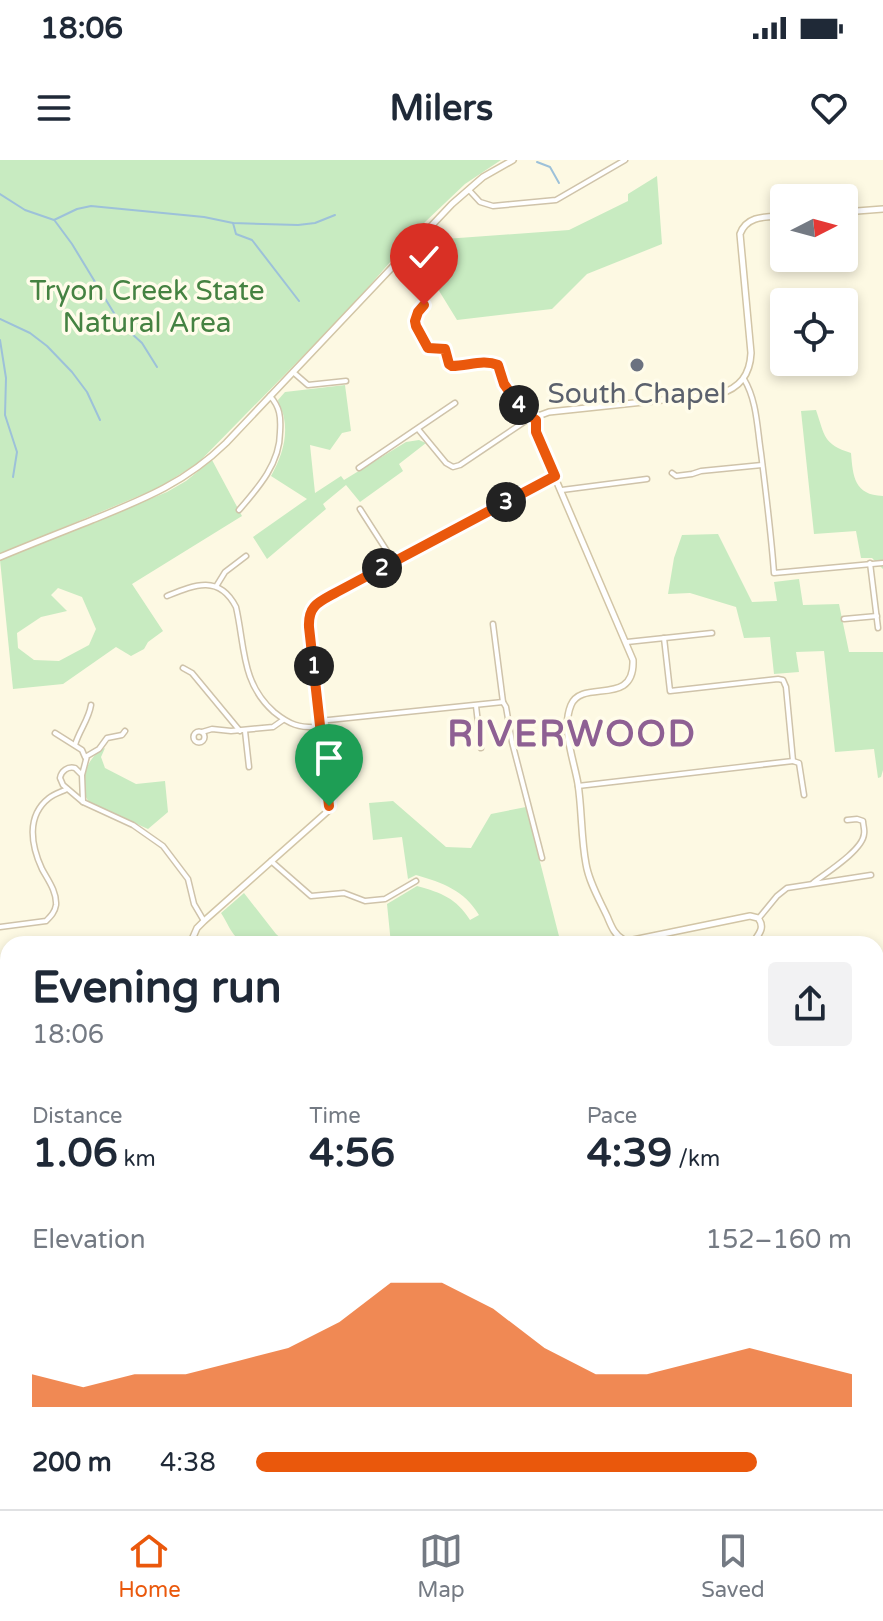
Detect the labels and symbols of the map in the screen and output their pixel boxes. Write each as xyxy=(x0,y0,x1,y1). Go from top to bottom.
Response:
north arrow xyxy=(770,184,858,272)
pin xyxy=(390,223,458,305)
park label: Tryon Creek State Natural Area xyxy=(29,274,265,340)
marker: South Chapel xyxy=(628,356,646,374)
place label: South Chapel xyxy=(547,377,727,411)
pin: 4 xyxy=(499,385,539,425)
pin: 3 xyxy=(486,482,526,522)
pin: 2 xyxy=(362,548,402,588)
pin: 1 xyxy=(294,646,334,686)
district label: RIVERWOOD xyxy=(447,713,697,756)
pin xyxy=(295,724,363,806)

